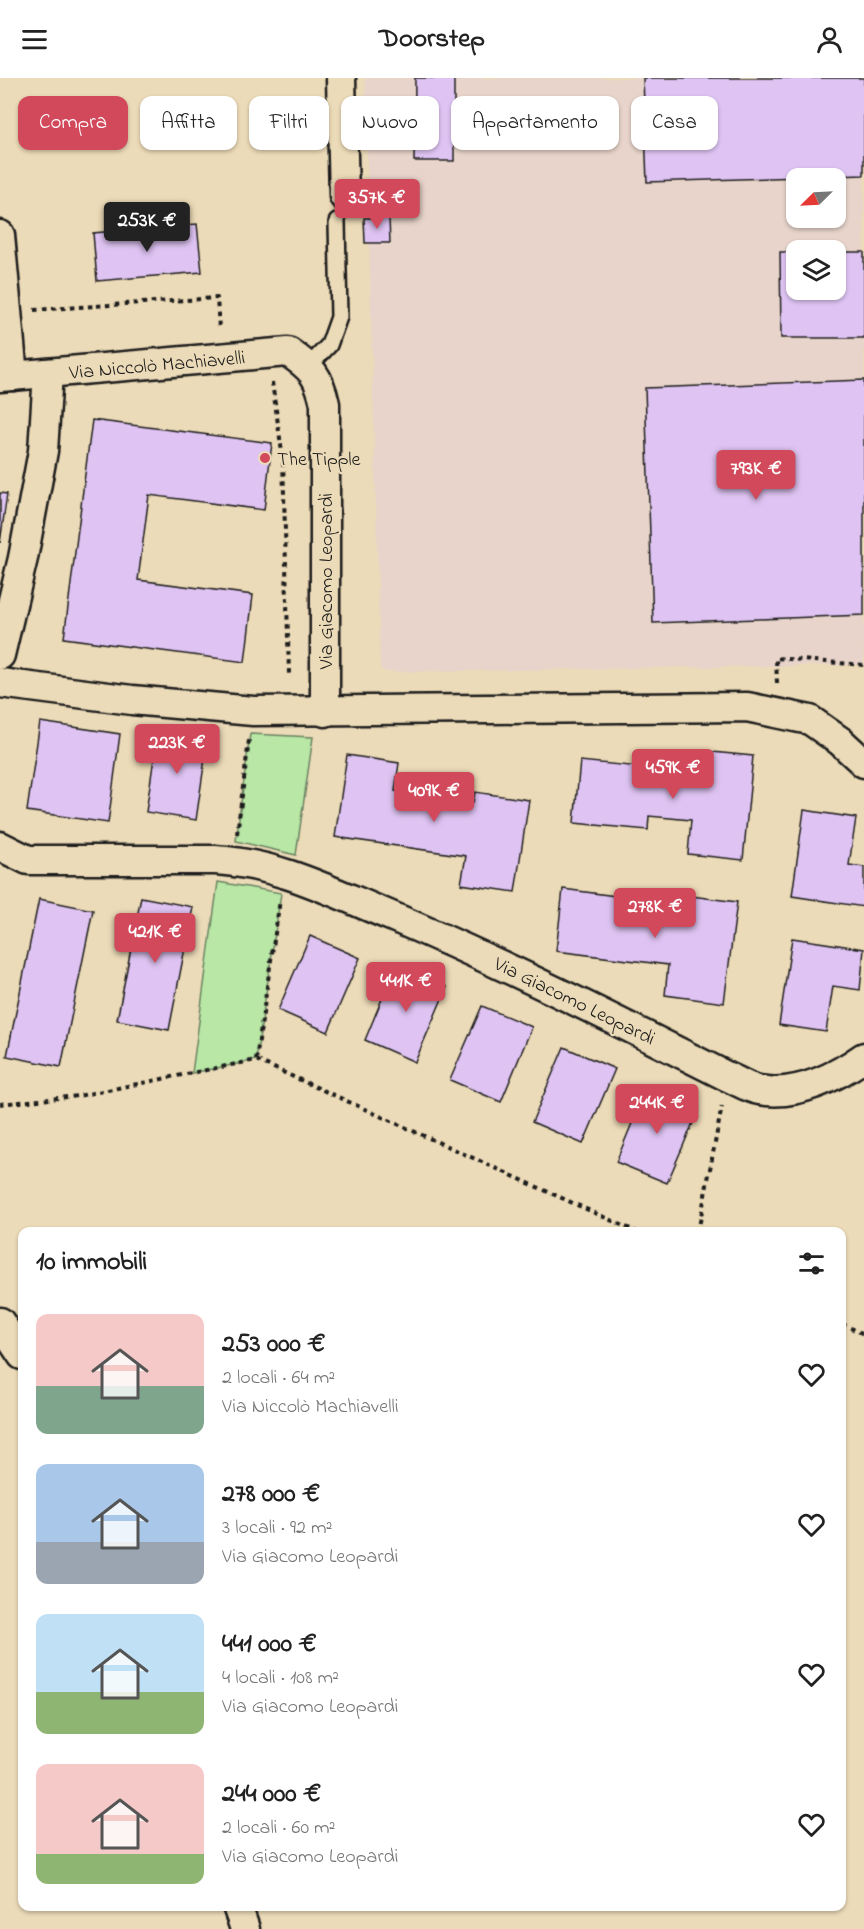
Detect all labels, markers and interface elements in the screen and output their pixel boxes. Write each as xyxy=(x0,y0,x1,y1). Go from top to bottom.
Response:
text: Doorstep xyxy=(379,20,485,59)
icon: menu xyxy=(18,23,51,56)
icon: person xyxy=(813,23,846,56)
chip: Compra xyxy=(18,96,128,150)
chip: Affitta xyxy=(140,96,237,150)
chip: Filtri xyxy=(249,96,329,150)
chip: Nuovo xyxy=(341,96,439,150)
chip: Appartamento xyxy=(451,96,619,150)
chip: Casa xyxy=(631,96,718,150)
north arrow xyxy=(786,168,846,228)
map controls xyxy=(786,168,846,300)
pin: 357K € xyxy=(328,179,426,230)
text: 357K € xyxy=(349,184,405,213)
pin: 253K € xyxy=(98,202,196,253)
text: 253K € xyxy=(118,207,176,236)
button: layers xyxy=(786,240,846,300)
street label: Via Niccolò Machiavelli xyxy=(67,344,246,389)
place label: The Tipple xyxy=(277,446,360,475)
pin: 793K € xyxy=(707,450,805,501)
marker: The Tipple xyxy=(258,451,272,465)
text: 793K € xyxy=(730,455,782,484)
street label: Via Giacomo Leopardi xyxy=(313,493,342,670)
pin: 223K € xyxy=(128,724,226,775)
text: 223K € xyxy=(149,729,205,758)
pin: 459K € xyxy=(624,749,722,800)
text: 459K € xyxy=(646,754,700,783)
pin: 409K € xyxy=(385,772,483,823)
text: 409K € xyxy=(408,777,460,806)
pin: 278K € xyxy=(606,888,704,939)
text: 278K € xyxy=(628,893,682,922)
pin: 421K € xyxy=(106,913,204,964)
text: 421K € xyxy=(128,918,182,947)
street label: Via Giacomo Leopardi xyxy=(487,950,660,1054)
pin: 441K € xyxy=(357,962,455,1013)
text: 441K € xyxy=(380,967,432,996)
pin: 244K € xyxy=(608,1084,706,1135)
text: 244K € xyxy=(629,1089,685,1118)
text: 10 immobili xyxy=(36,1244,147,1282)
icon: filters xyxy=(795,1247,828,1280)
text: 253 000 € xyxy=(222,1326,325,1364)
icon: home xyxy=(84,1338,156,1410)
icon: heart xyxy=(795,1358,828,1391)
text: 2 locali · 64 m² xyxy=(222,1364,335,1393)
text: Via Niccolò Machiavelli xyxy=(222,1393,399,1422)
text: 278 000 € xyxy=(222,1476,320,1514)
icon: home xyxy=(84,1488,156,1560)
icon: heart xyxy=(795,1508,828,1541)
text: 3 locali · 92 m² xyxy=(222,1514,332,1543)
text: Via Giacomo Leopardi xyxy=(222,1543,398,1572)
text: 441 000 € xyxy=(222,1626,317,1664)
icon: home xyxy=(84,1638,156,1710)
icon: heart xyxy=(795,1658,828,1691)
text: 4 locali · 108 m² xyxy=(222,1664,339,1693)
text: Via Giacomo Leopardi xyxy=(222,1693,398,1722)
text: 244 000 € xyxy=(222,1776,321,1814)
icon: home xyxy=(84,1788,156,1860)
icon: heart xyxy=(795,1808,828,1841)
text: 2 locali · 60 m² xyxy=(222,1814,336,1843)
text: Via Giacomo Leopardi xyxy=(222,1843,398,1872)

